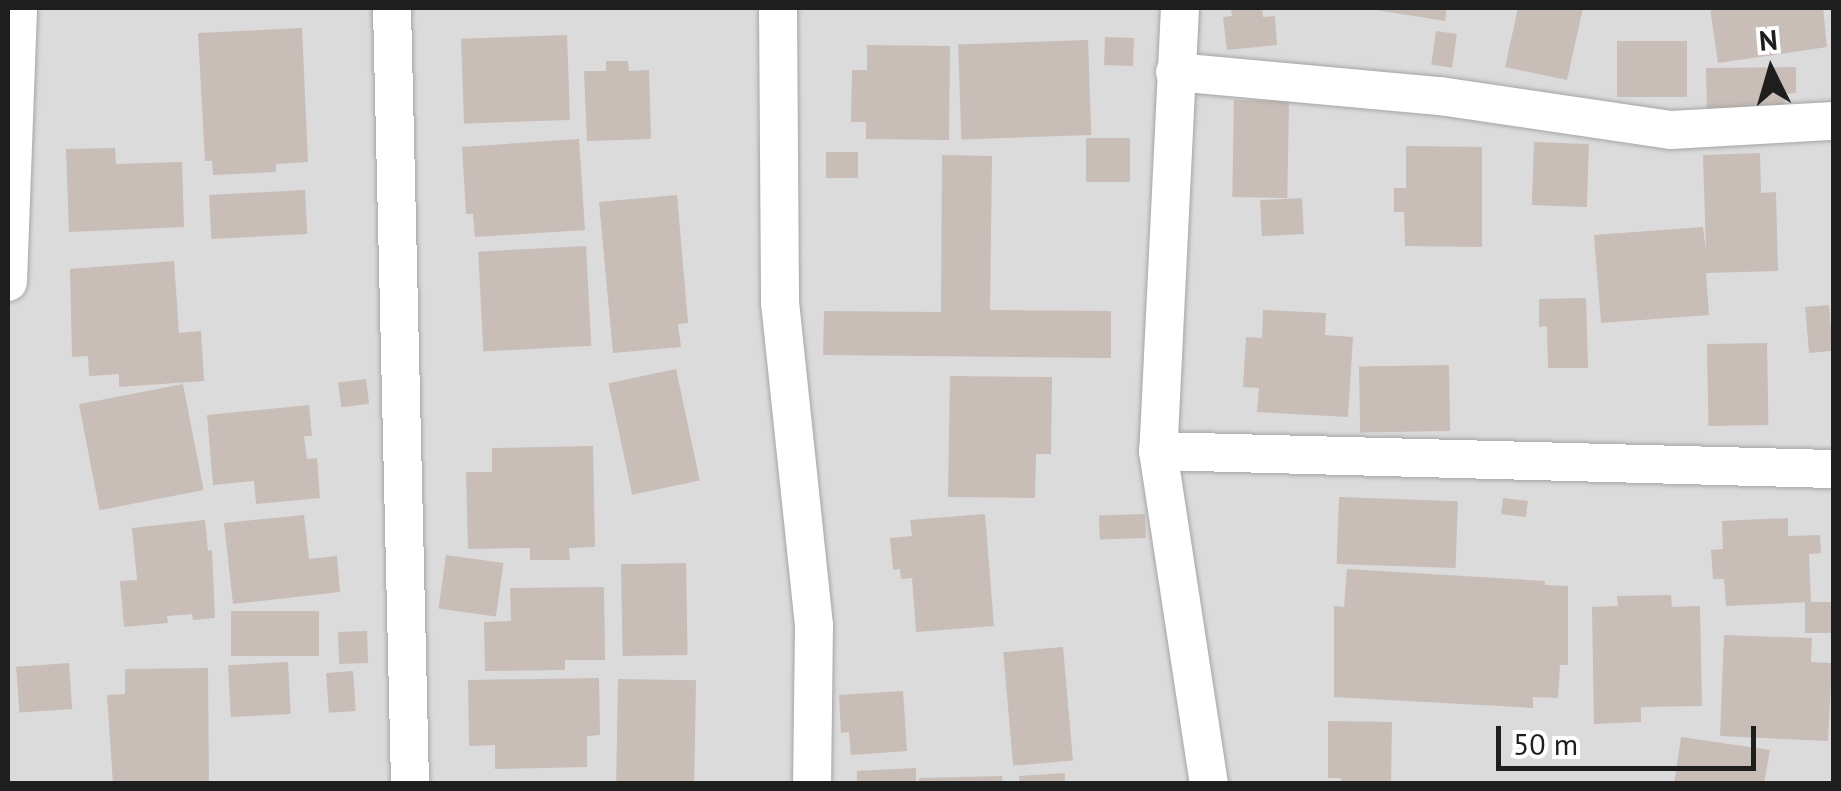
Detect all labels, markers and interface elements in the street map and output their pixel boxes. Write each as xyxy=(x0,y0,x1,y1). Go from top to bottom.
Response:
north arrow xyxy=(1721,20,1821,120)
text: N xyxy=(1758,20,1779,59)
scale bar xyxy=(1501,706,1761,768)
text: 50 m xyxy=(1513,724,1578,763)

